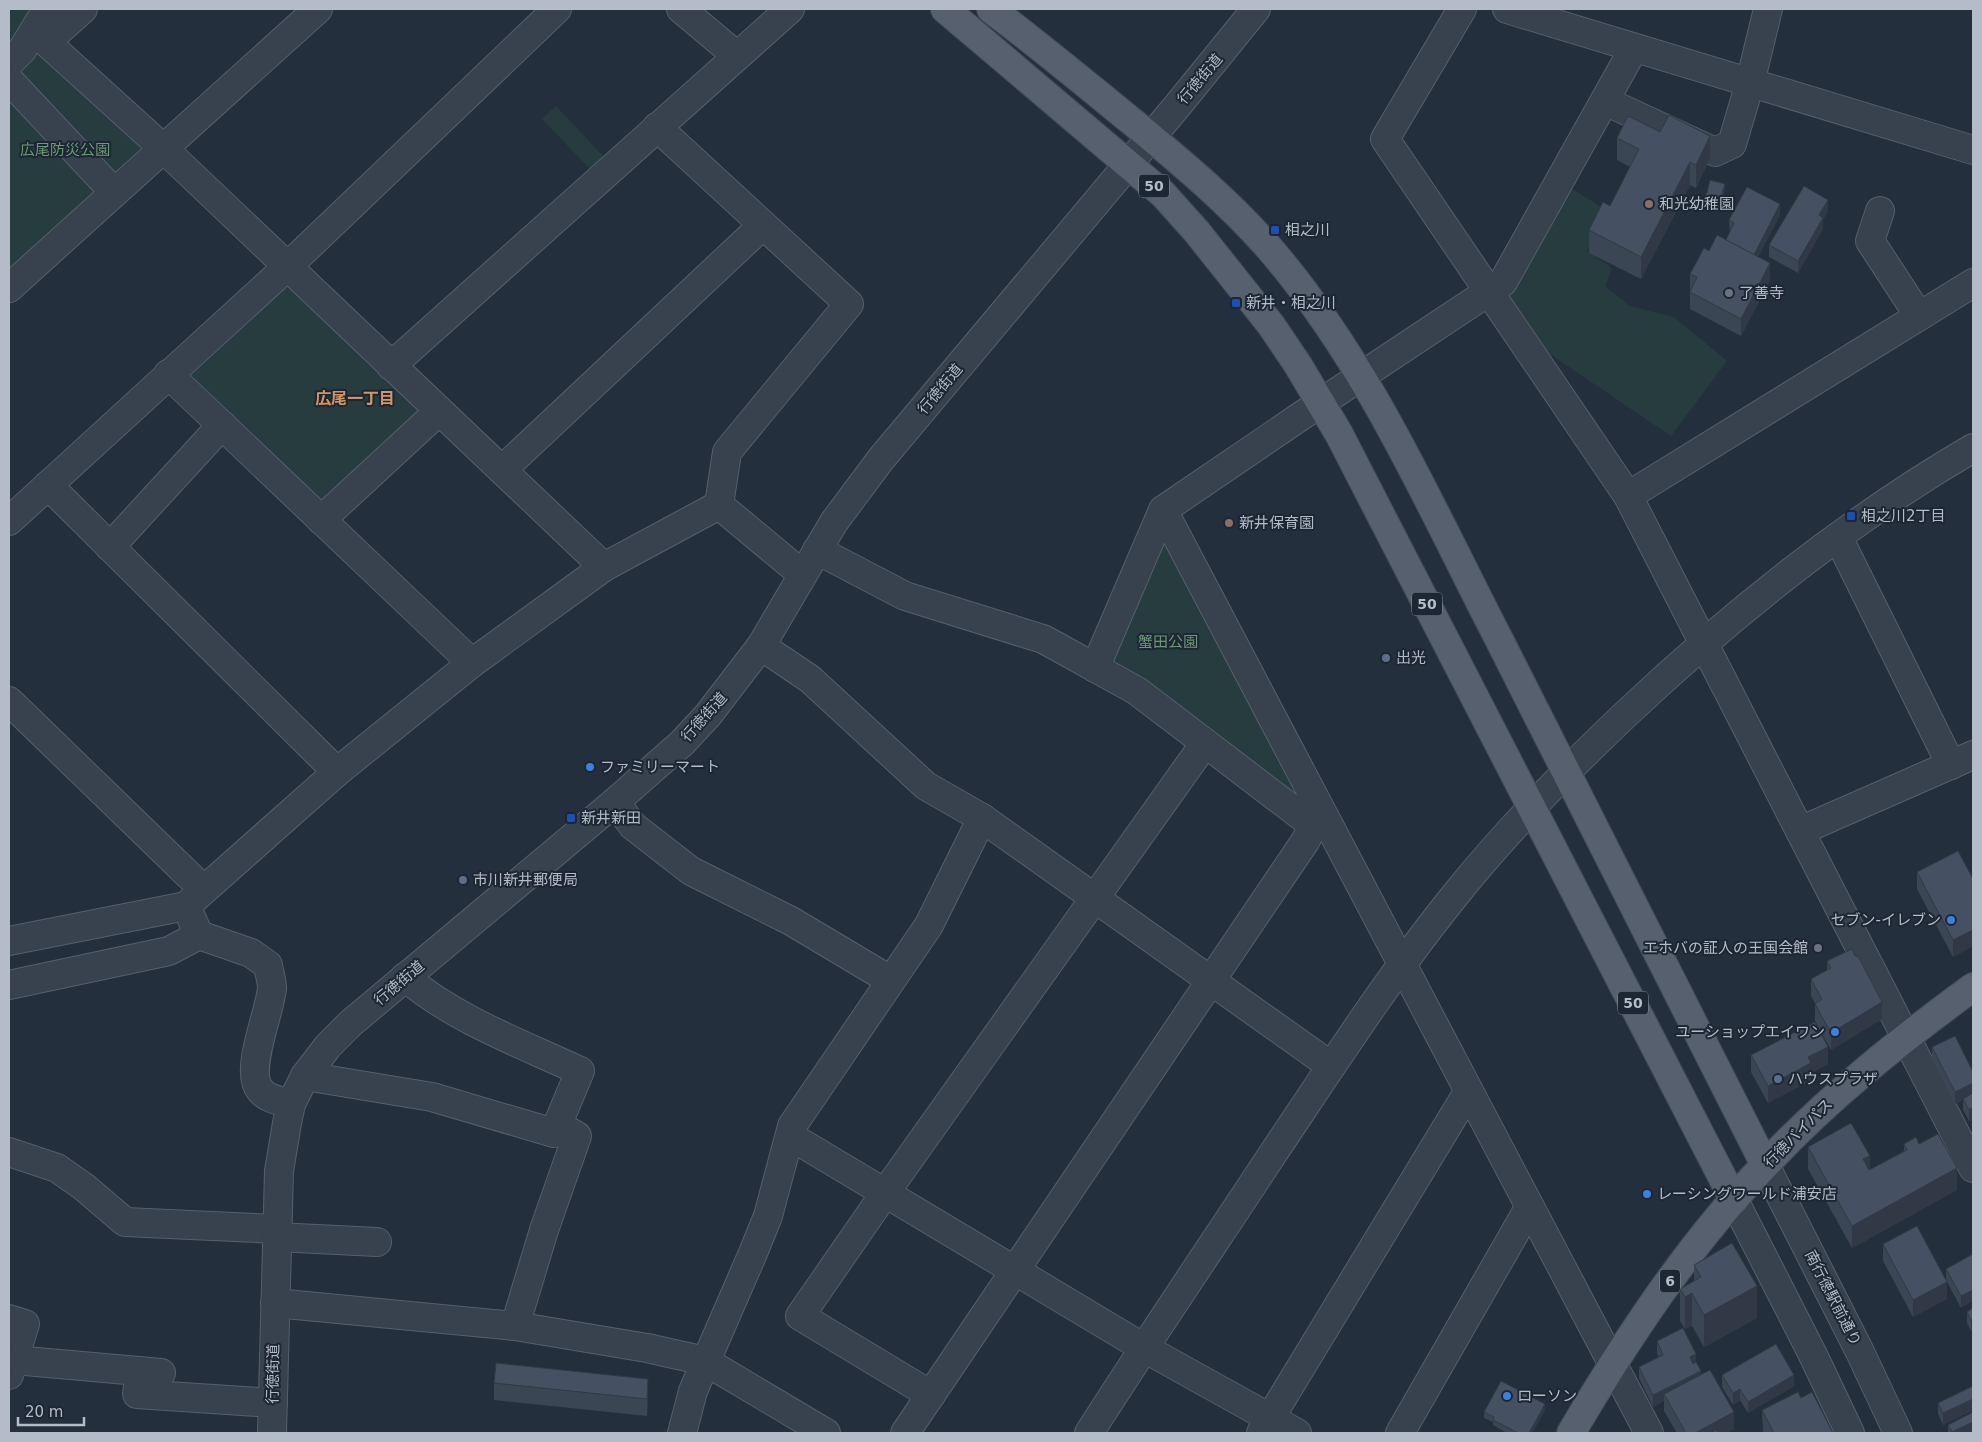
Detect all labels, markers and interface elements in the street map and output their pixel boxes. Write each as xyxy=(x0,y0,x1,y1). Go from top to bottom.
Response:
street label: 行徳街道 xyxy=(1174,50,1226,108)
park label: 広尾防災公園 xyxy=(20,141,110,159)
road number: 50 xyxy=(1139,175,1169,198)
place label: 和光幼稚園 xyxy=(1659,195,1734,213)
marker: 和光幼稚園 xyxy=(1643,198,1655,210)
place label: 相之川 xyxy=(1285,221,1330,239)
marker: 相之川 xyxy=(1269,224,1281,236)
place label: 了善寺 xyxy=(1739,284,1784,302)
marker: 了善寺 xyxy=(1723,287,1735,299)
place label: 新井・相之川 xyxy=(1246,294,1336,312)
marker: 新井・相之川 xyxy=(1230,297,1242,309)
street label: 行徳街道 xyxy=(914,360,966,418)
district label: 広尾一丁目 xyxy=(315,389,395,408)
place label: 相之川2丁目 xyxy=(1861,507,1946,525)
marker: 相之川2丁目 xyxy=(1845,510,1857,522)
place label: 新井保育園 xyxy=(1239,514,1314,532)
marker: 新井保育園 xyxy=(1223,517,1235,529)
road number: 50 xyxy=(1412,592,1442,616)
park label: 蟹田公園 xyxy=(1138,633,1198,651)
place label: 出光 xyxy=(1396,649,1426,667)
marker: 出光 xyxy=(1380,652,1392,664)
street label: 行徳街道 xyxy=(677,689,731,745)
place label: ファミリーマート xyxy=(600,758,720,776)
marker: ファミリーマート xyxy=(584,761,596,773)
place label: 新井新田 xyxy=(581,809,641,827)
marker: 新井新田 xyxy=(565,812,577,824)
place label: 市川新井郵便局 xyxy=(473,871,578,889)
marker: 市川新井郵便局 xyxy=(457,874,469,886)
place label: セブン-イレブン xyxy=(1831,911,1941,929)
marker: セブン-イレブン xyxy=(1945,914,1957,926)
place label: エホバの証人の王国会館 xyxy=(1643,939,1808,957)
marker: エホバの証人の王国会館 xyxy=(1812,942,1824,954)
street label: 行徳街道 xyxy=(370,957,428,1009)
road number: 50 xyxy=(1618,991,1648,1014)
place label: ユーショップエイワン xyxy=(1675,1023,1825,1041)
marker: ユーショップエイワン xyxy=(1829,1026,1841,1038)
place label: ハウスプラザ xyxy=(1788,1070,1878,1088)
marker: ハウスプラザ xyxy=(1772,1073,1784,1085)
street label: 行徳バイパス xyxy=(1760,1095,1836,1171)
place label: レーシングワールド浦安店 xyxy=(1657,1185,1837,1203)
marker: レーシングワールド浦安店 xyxy=(1641,1188,1653,1200)
street label: 南行徳駅前通り xyxy=(1801,1247,1865,1349)
road number: 6 xyxy=(1660,1270,1680,1292)
street label: 行徳街道 xyxy=(263,1344,283,1404)
place label: ローソン xyxy=(1517,1387,1577,1405)
marker: ローソン xyxy=(1501,1390,1513,1402)
scale bar xyxy=(18,1394,84,1426)
text: 20 m xyxy=(25,1403,63,1421)

